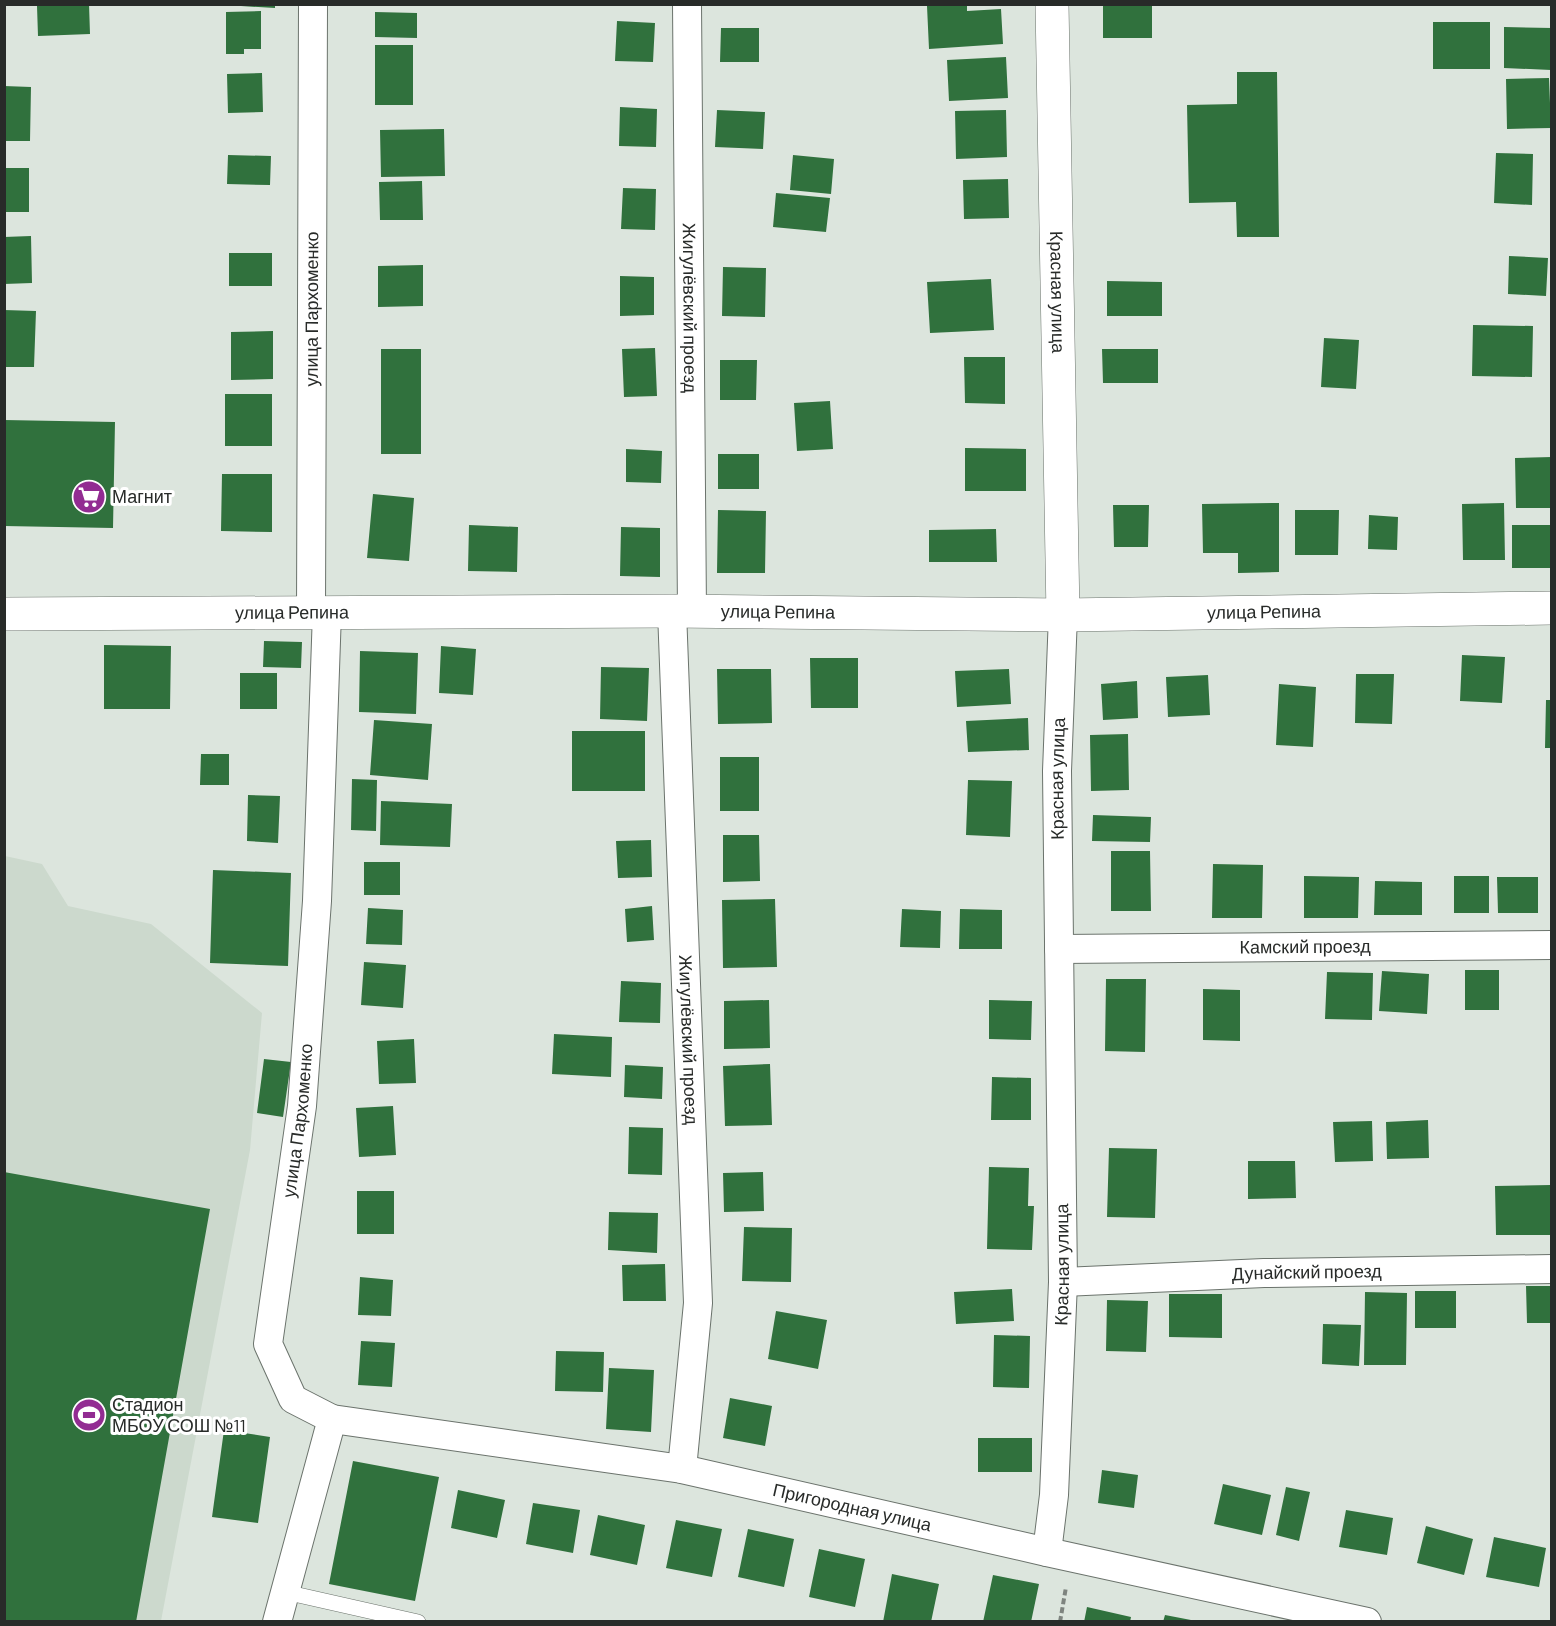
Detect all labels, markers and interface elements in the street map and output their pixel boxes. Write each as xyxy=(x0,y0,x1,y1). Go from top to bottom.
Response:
street label: Жигулёвский проезд xyxy=(679,223,702,394)
street label: улица Пархоменко xyxy=(300,231,322,387)
street label: Красная улица xyxy=(1046,231,1070,354)
supermarket icon: Магнит xyxy=(71,479,107,515)
place label: Магнит xyxy=(112,485,172,507)
street label: улица Репина xyxy=(1207,599,1322,623)
street label: улица Репина xyxy=(235,600,350,623)
street label: улица Репина xyxy=(721,600,836,623)
street label: Красная улица xyxy=(1045,716,1069,840)
street label: Камский проезд xyxy=(1239,934,1371,958)
street label: Жигулёвский проезд xyxy=(675,954,703,1126)
street label: улица Пархоменко xyxy=(277,1043,317,1199)
street label: Красная улица xyxy=(1049,1202,1073,1326)
street label: Дунайский проезд xyxy=(1231,1259,1382,1284)
place label: Стадион МБОУ СОШ №11 xyxy=(112,1393,246,1436)
sports icon: Стадион МБОУ СОШ №11 xyxy=(71,1397,107,1433)
street label: Пригородная улица xyxy=(771,1478,935,1536)

